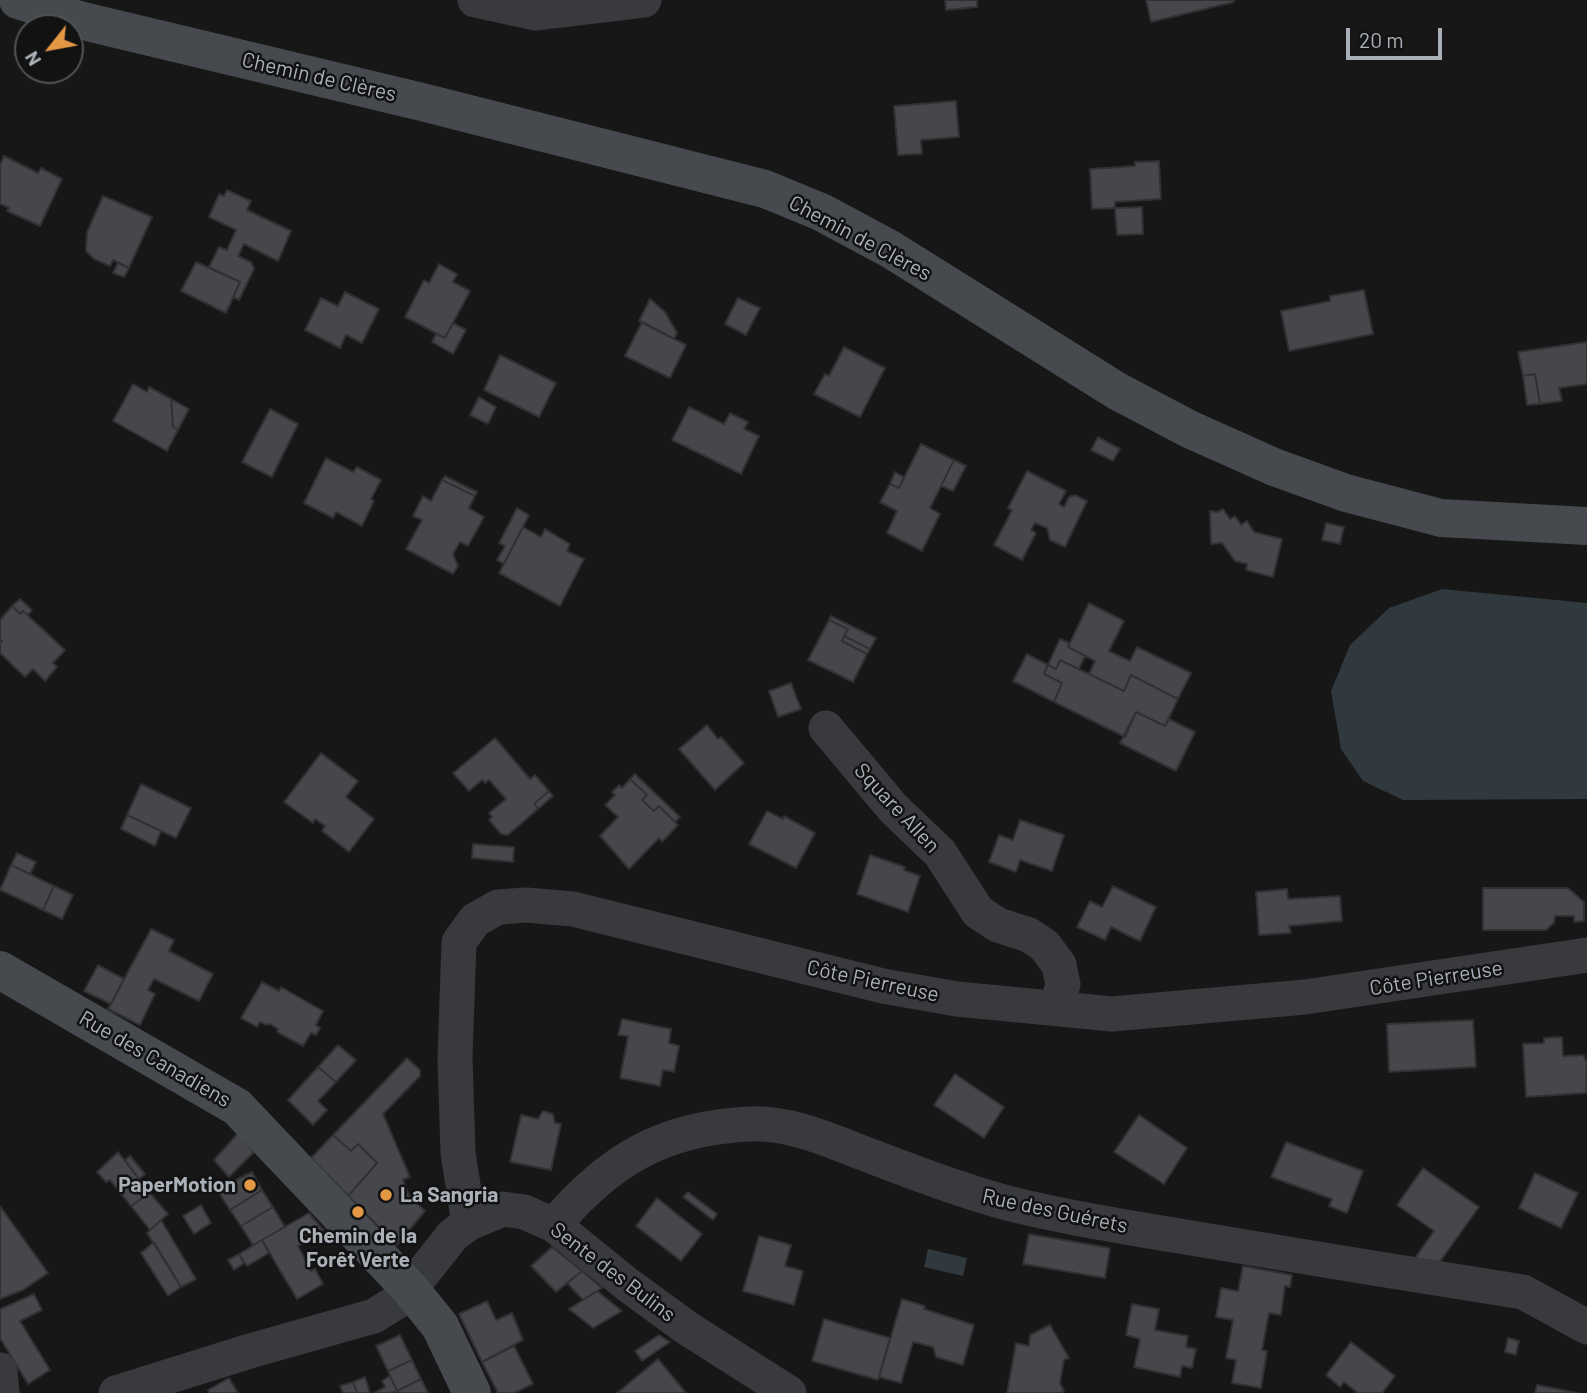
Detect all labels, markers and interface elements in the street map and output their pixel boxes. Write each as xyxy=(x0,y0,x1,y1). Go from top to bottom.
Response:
north arrow xyxy=(14,14,84,84)
scale bar xyxy=(1349,14,1445,58)
text: 20 m xyxy=(1359,27,1404,52)
street label: Chemin de Clères xyxy=(239,47,399,107)
text: N xyxy=(19,48,45,70)
street label: Chemin de Clères xyxy=(784,190,936,286)
street label: Square Allen xyxy=(849,758,945,858)
street label: Côte Pierreuse xyxy=(805,955,941,1007)
street label: Côte Pierreuse xyxy=(1368,955,1504,1001)
street label: Rue des Canadiens xyxy=(75,1005,235,1113)
place label: PaperMotion xyxy=(118,1172,236,1198)
marker: PaperMotion xyxy=(242,1177,258,1193)
place label: La Sangria xyxy=(400,1182,498,1208)
street label: Rue des Guérets xyxy=(980,1183,1130,1239)
marker: La Sangria xyxy=(378,1187,394,1203)
marker: Chemin de la Forêt Verte xyxy=(350,1204,366,1220)
street label: Sente des Bulins xyxy=(546,1217,680,1327)
place label: Chemin de la Forêt Verte xyxy=(299,1223,417,1273)

